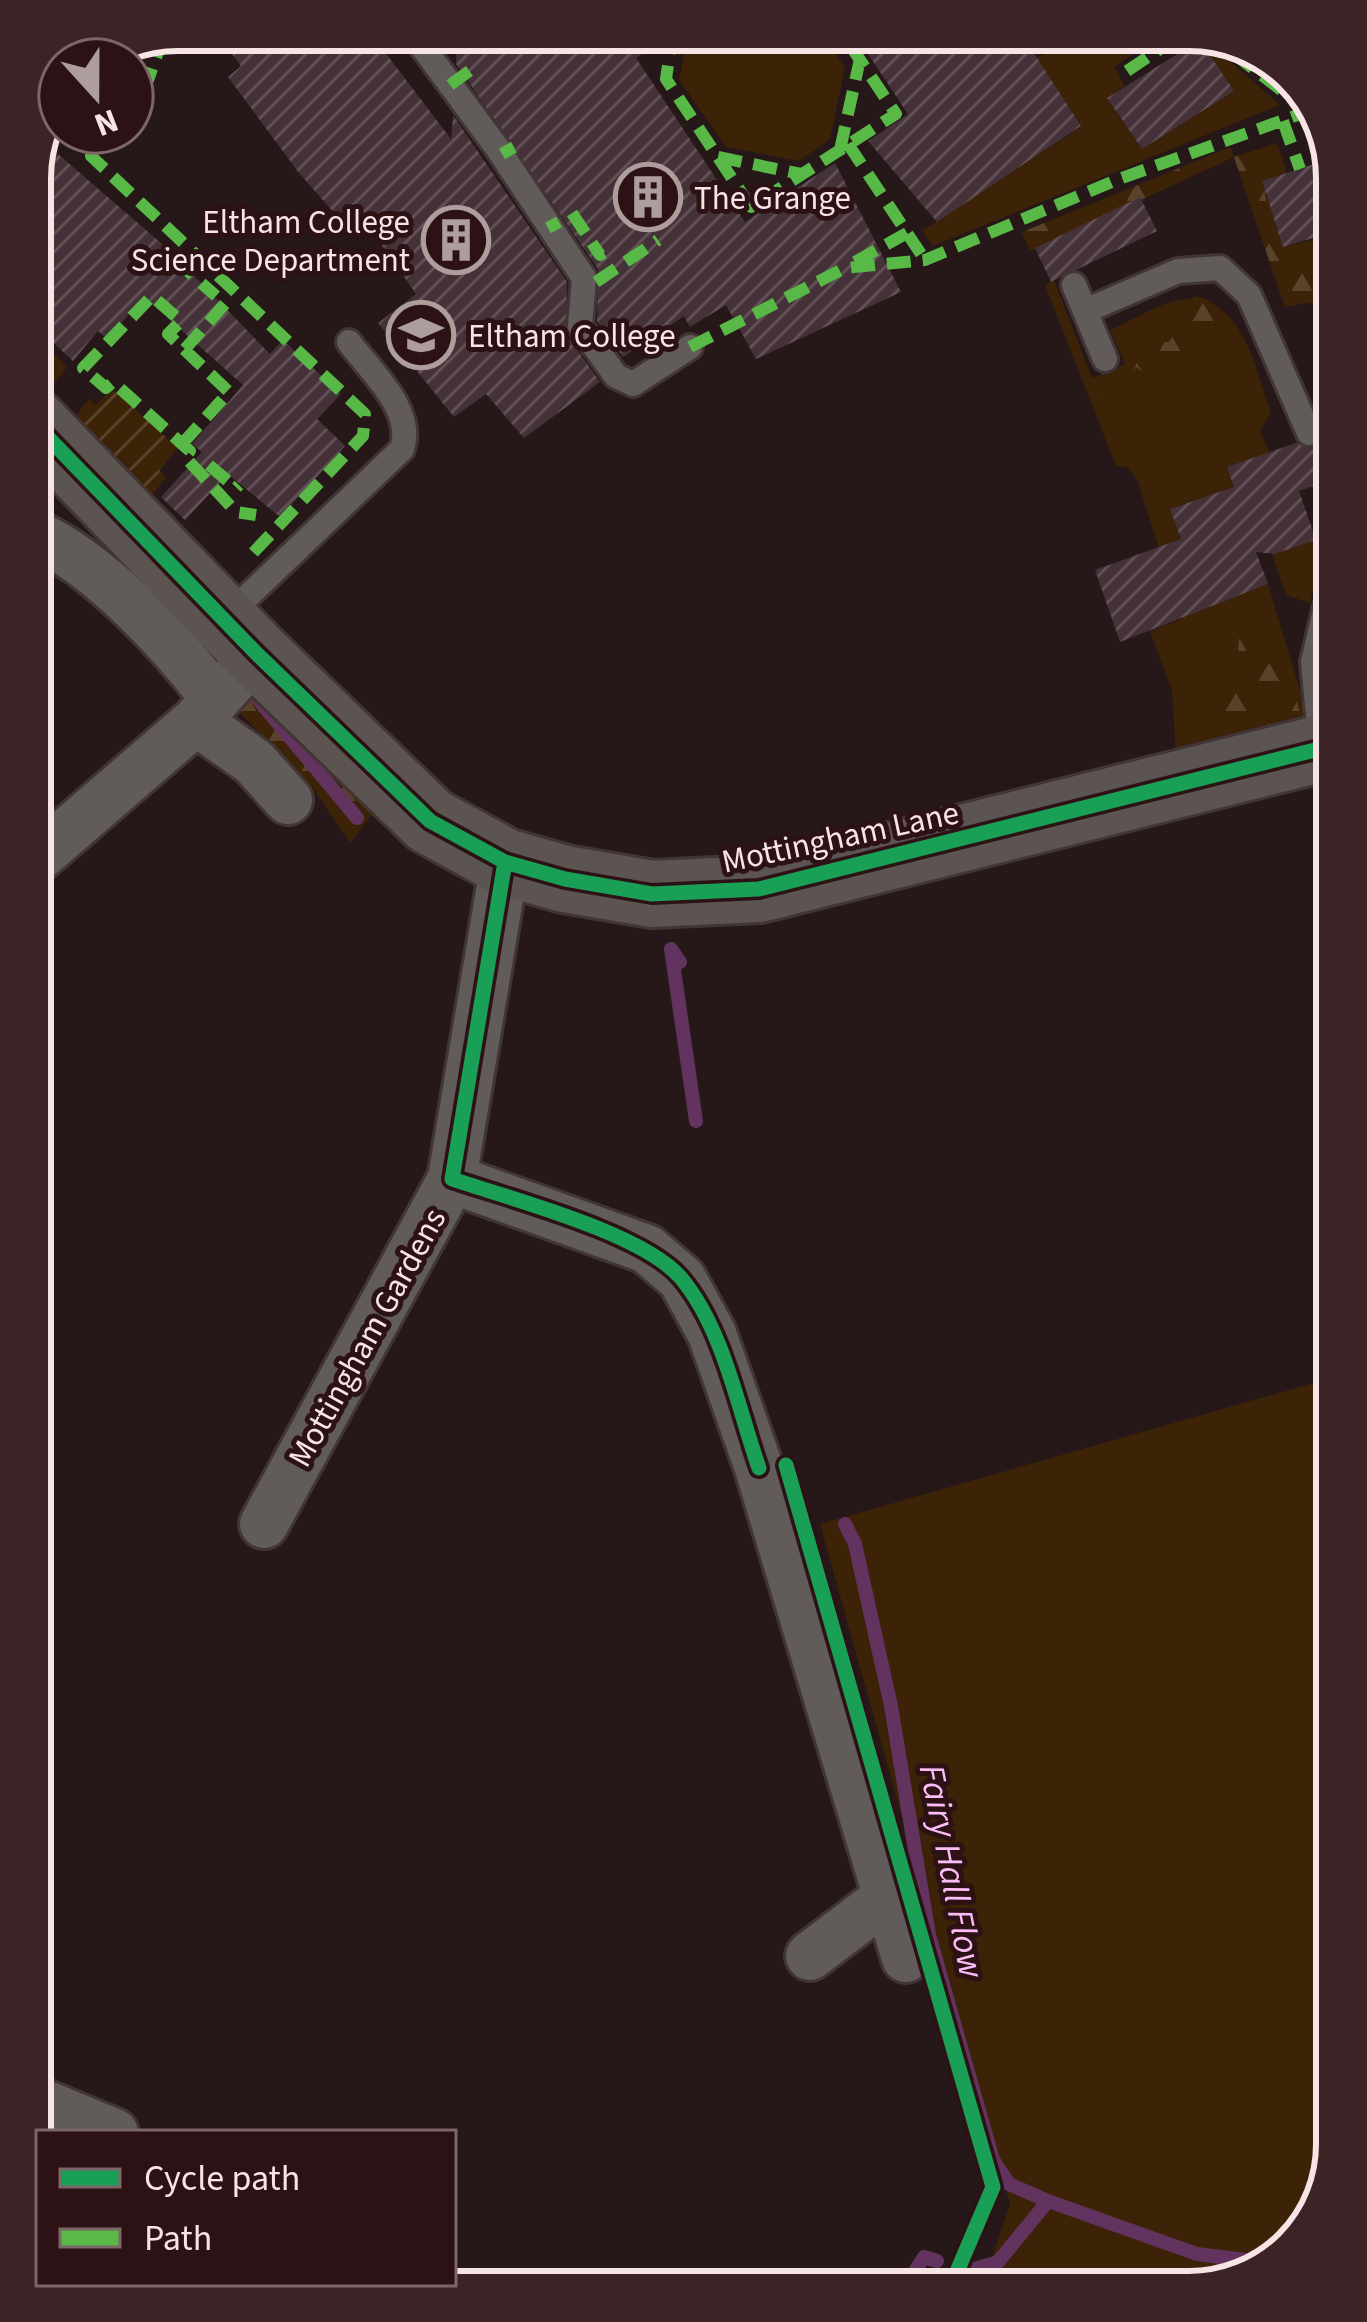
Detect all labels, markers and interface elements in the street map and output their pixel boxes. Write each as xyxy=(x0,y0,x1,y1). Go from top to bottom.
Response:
north arrow xyxy=(36,36,156,156)
text: N xyxy=(88,97,125,148)
building icon: The Grange xyxy=(613,162,683,232)
place label: The Grange xyxy=(694,175,851,222)
place label: Eltham College Science Department xyxy=(131,199,410,284)
building icon: Eltham College Science Department xyxy=(421,205,491,275)
school or university icon: Eltham College xyxy=(386,300,456,370)
place label: Eltham College xyxy=(468,313,676,360)
street label: Mottingham Lane xyxy=(717,789,963,886)
street label: Mottingham Gardens xyxy=(277,1200,458,1475)
water label: Fairy Hall Flow xyxy=(906,1760,997,1983)
legend xyxy=(36,2130,456,2286)
text: Cycle path xyxy=(144,2153,300,2204)
text: Path xyxy=(144,2213,212,2264)

